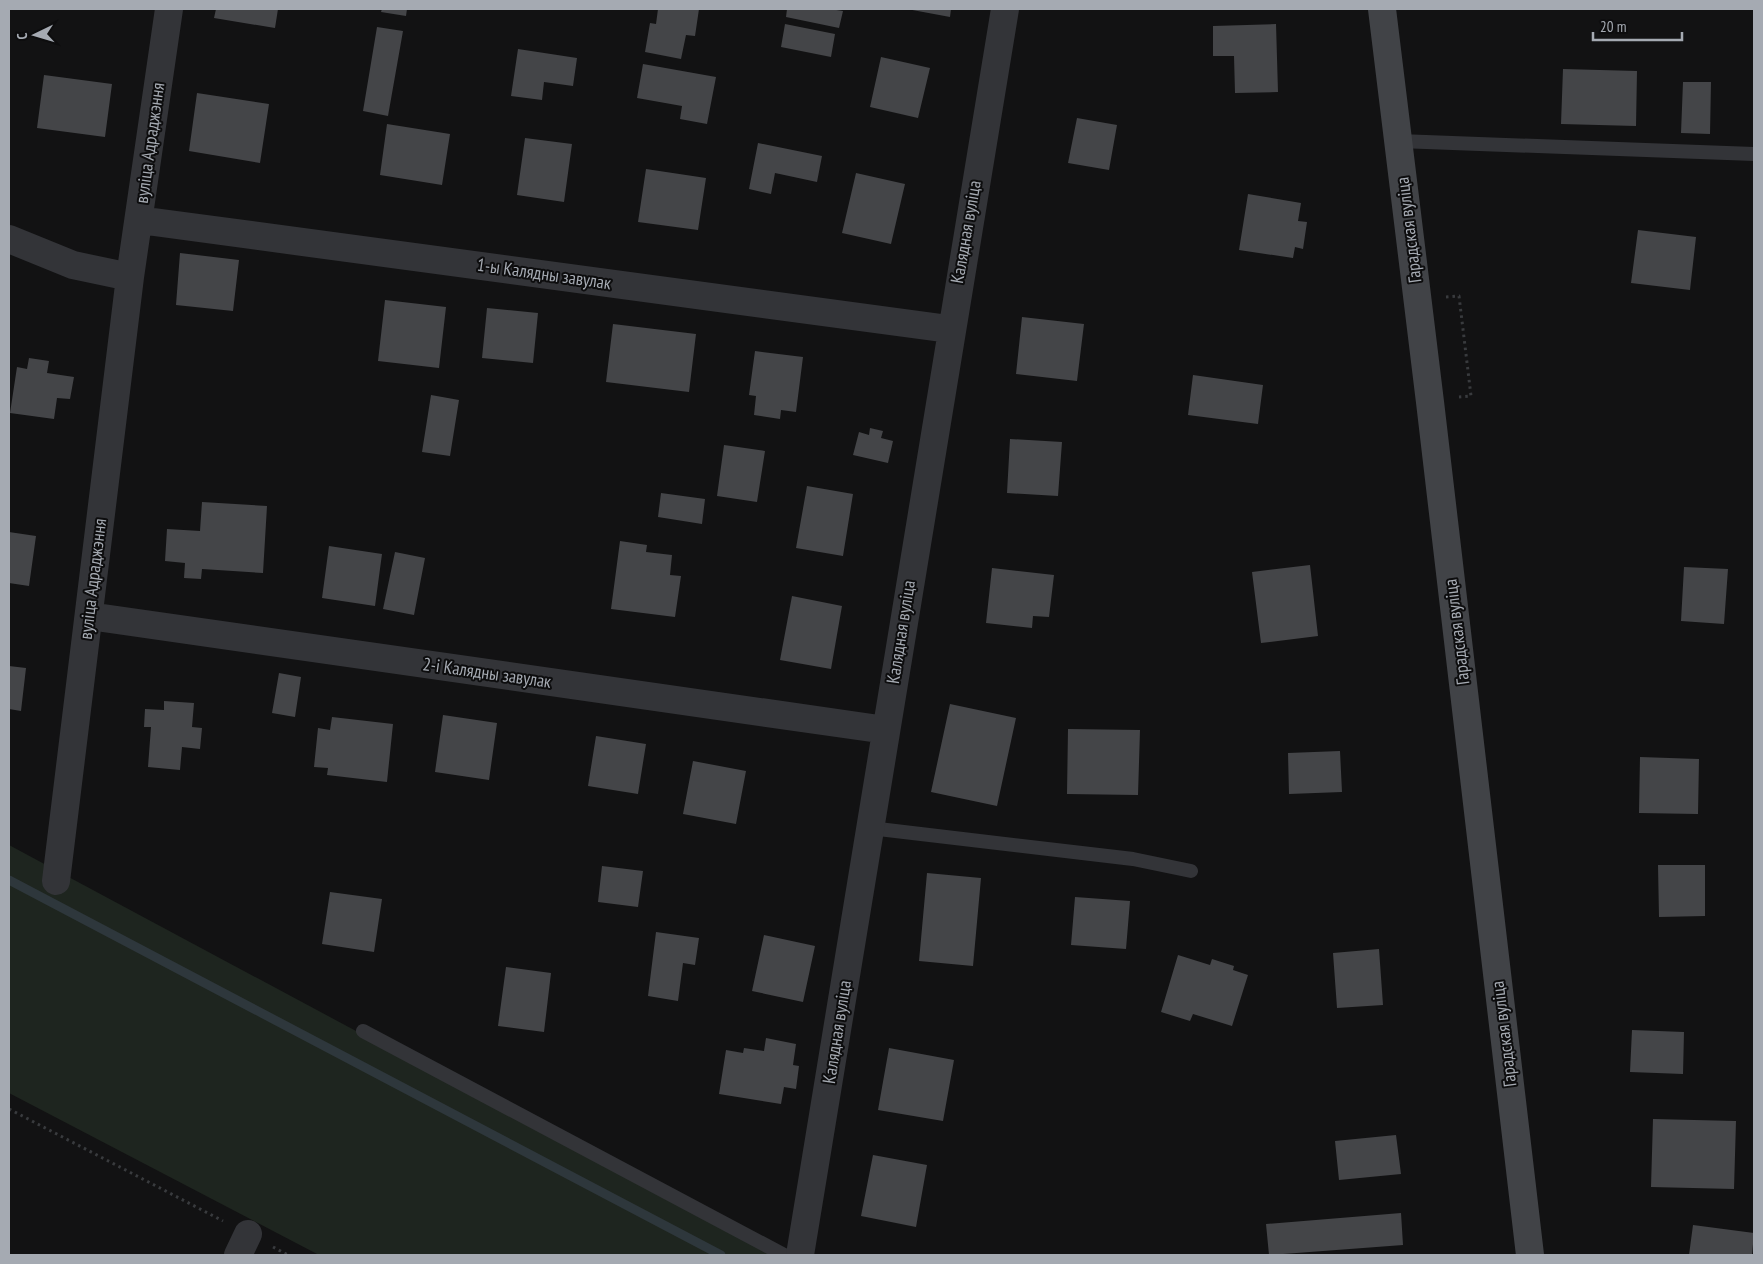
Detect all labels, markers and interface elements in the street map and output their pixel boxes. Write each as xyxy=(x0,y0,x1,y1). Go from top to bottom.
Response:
north arrow xyxy=(10,10,60,60)
scale bar xyxy=(1593,10,1682,42)
text: 20 m xyxy=(1600,17,1626,36)
text: С xyxy=(13,32,31,40)
street label: вуліца Адраджэння xyxy=(130,81,169,205)
street label: Гарадская вуліца xyxy=(1391,176,1426,284)
street label: Калядная вуліца xyxy=(945,179,986,285)
street label: 1-ы Калядны завулак xyxy=(476,253,613,294)
street label: вуліца Адраджэння xyxy=(74,517,111,641)
street label: Гарадская вуліца xyxy=(1439,578,1474,686)
street label: Калядная вуліца xyxy=(881,579,920,685)
street label: 2-і Калядны завулак xyxy=(421,652,553,693)
street label: Калядная вуліца xyxy=(817,979,856,1085)
street label: Гарадская вуліца xyxy=(1486,980,1521,1088)

